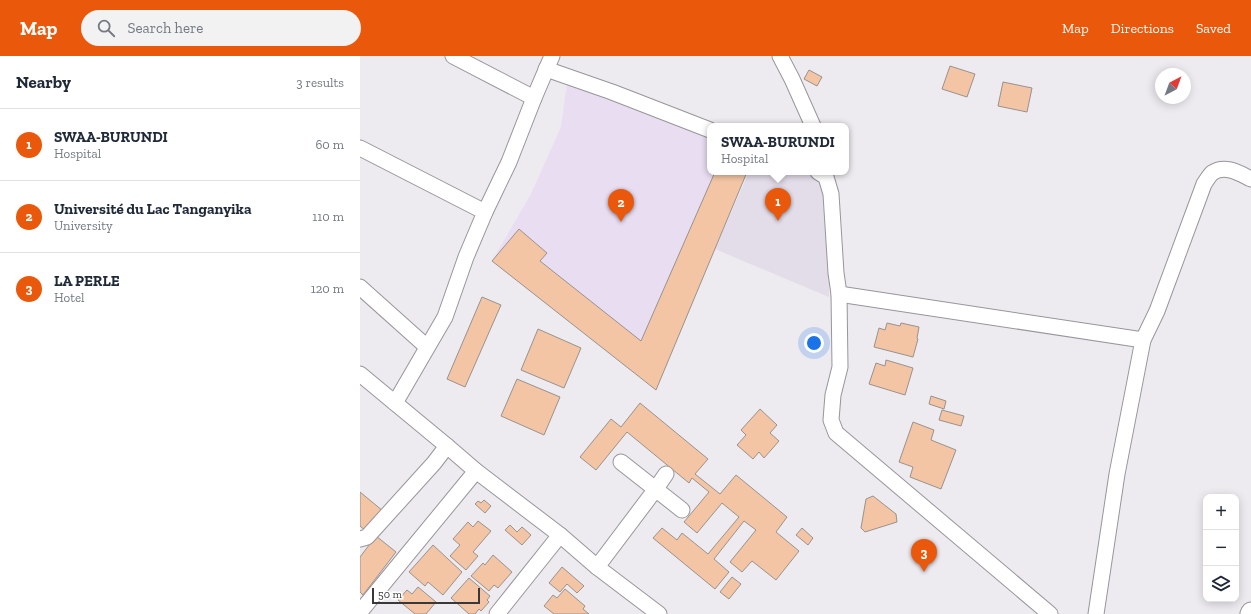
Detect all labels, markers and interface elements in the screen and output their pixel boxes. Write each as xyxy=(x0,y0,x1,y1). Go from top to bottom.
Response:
search box xyxy=(81,10,361,46)
text: Map xyxy=(20,17,57,40)
icon: search xyxy=(95,17,117,39)
text: Search here xyxy=(127,19,203,37)
text: Map xyxy=(1062,20,1089,37)
text: Directions xyxy=(1111,20,1174,37)
text: Saved xyxy=(1196,20,1231,37)
north arrow xyxy=(1155,68,1191,104)
text: Nearby xyxy=(16,72,71,92)
text: 3 results xyxy=(296,75,344,90)
popup xyxy=(707,123,849,175)
text: SWAA-BURUNDI xyxy=(54,128,168,146)
text: SWAA-BURUNDI xyxy=(721,133,835,151)
text: 1 xyxy=(26,137,32,152)
text: 60 m xyxy=(315,137,344,152)
text: Hospital xyxy=(54,146,101,161)
text: Hospital xyxy=(721,151,768,166)
pin: 1 xyxy=(765,188,791,221)
pin: 2 xyxy=(608,189,634,222)
text: Université du Lac Tanganyika xyxy=(54,200,251,218)
text: 2 xyxy=(26,209,32,224)
text: 110 m xyxy=(312,209,344,224)
text: University xyxy=(54,218,113,233)
text: LA PERLE xyxy=(54,272,120,290)
text: 3 xyxy=(26,281,32,296)
text: 120 m xyxy=(311,281,344,296)
text: Hotel xyxy=(54,290,85,305)
your location xyxy=(804,333,824,353)
map controls xyxy=(1203,494,1239,602)
button: + xyxy=(1203,494,1239,530)
button: − xyxy=(1203,530,1239,566)
pin: 3 xyxy=(911,539,937,572)
button: layers xyxy=(1203,566,1239,602)
scale bar xyxy=(372,586,480,605)
text: 50 m xyxy=(378,588,402,601)

